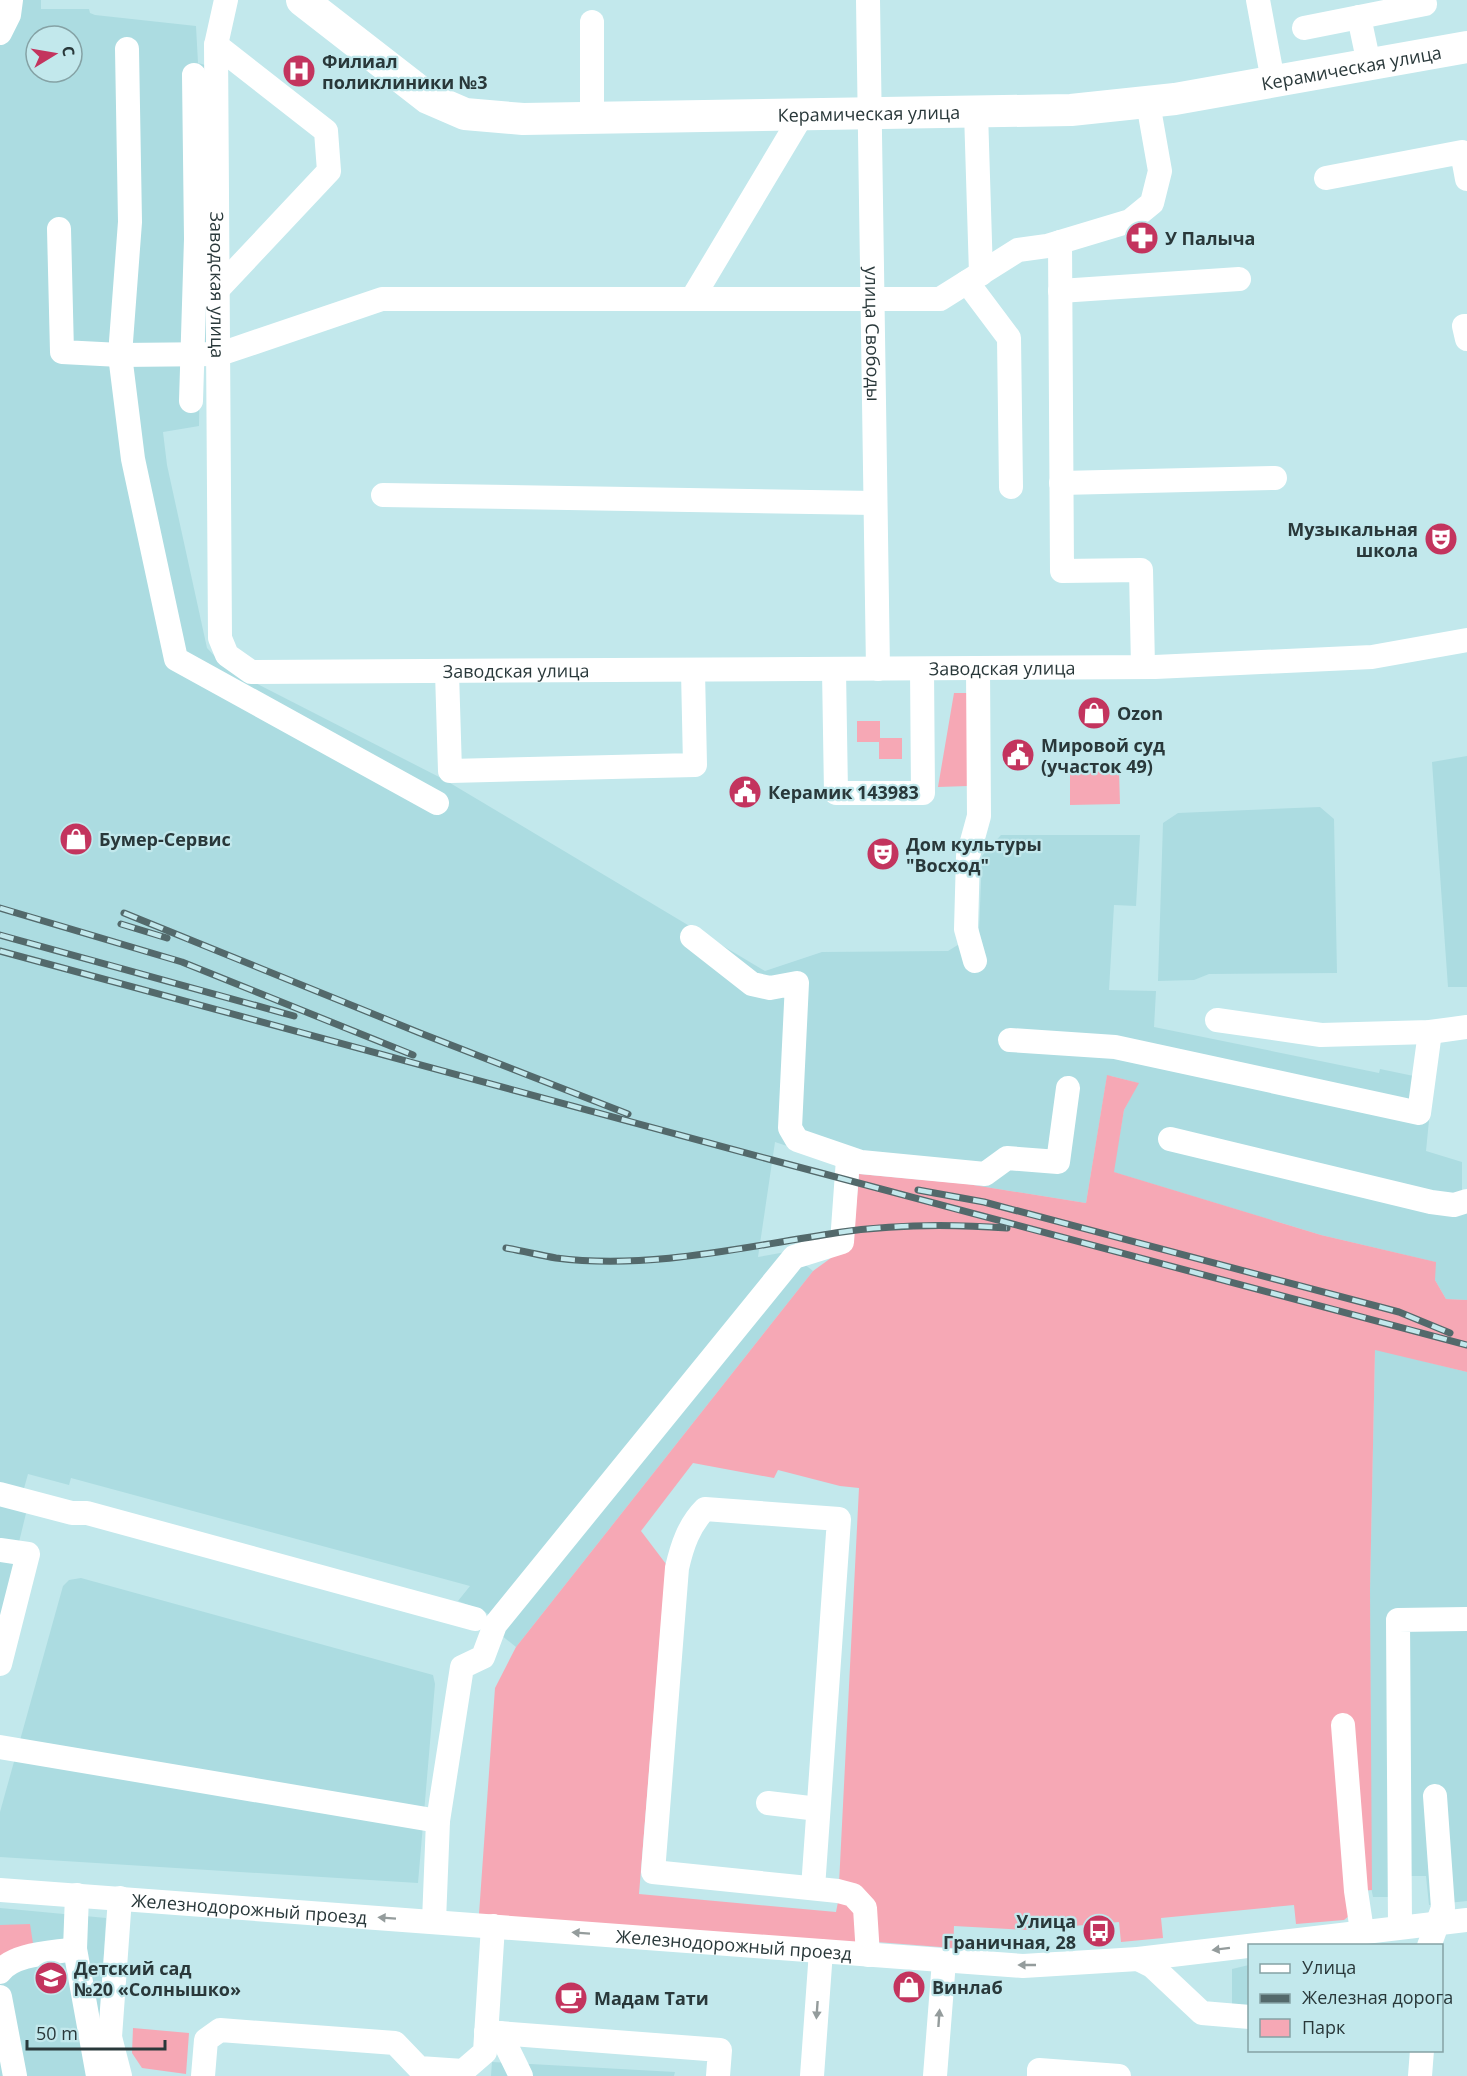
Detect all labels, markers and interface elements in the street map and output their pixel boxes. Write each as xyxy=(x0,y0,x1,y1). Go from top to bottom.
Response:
north arrow xyxy=(24,24,84,84)
street label: Керамическая улица xyxy=(1259,40,1443,95)
text: С xyxy=(57,44,80,58)
place label: Филиал поликлиники №3 xyxy=(322,49,488,94)
hospital icon: Филиал поликлиники №3 xyxy=(281,53,317,89)
street label: Керамическая улица xyxy=(777,100,960,127)
street label: Заводская улица xyxy=(205,211,230,358)
pharmacy icon: У Палыча xyxy=(1124,220,1160,256)
place label: У Палыча xyxy=(1165,226,1255,250)
street label: улица Свободы xyxy=(860,266,886,402)
place label: Музыкальная школа xyxy=(1287,517,1418,562)
theatre icon: Музыкальная школа xyxy=(1423,521,1459,557)
street label: Заводская улица xyxy=(929,655,1076,680)
street label: Заводская улица xyxy=(443,658,590,683)
shop icon: Ozon xyxy=(1076,695,1112,731)
place label: Ozon xyxy=(1117,701,1163,725)
place label: Мировой суд (участок 49) xyxy=(1041,733,1165,778)
public building icon: Мировой суд (участок 49) xyxy=(1000,737,1036,773)
public building icon: Керамик 143983 xyxy=(727,774,763,810)
place label: Керамик 143983 xyxy=(768,780,919,804)
shop icon: Бумер-Сервис xyxy=(58,821,94,857)
place label: Бумер-Сервис xyxy=(99,827,231,851)
place label: Дом культуры "Восход" xyxy=(906,832,1042,877)
theatre icon: Дом культуры "Восход" xyxy=(865,836,901,872)
street label: Железнодорожный проезд xyxy=(131,1888,368,1929)
place label: Улица Граничная, 28 xyxy=(943,1909,1076,1954)
one-way arrow xyxy=(377,1913,396,1922)
bus stop icon: Улица Граничная, 28 xyxy=(1081,1913,1117,1949)
street label: Железнодорожный проезд xyxy=(615,1924,853,1965)
one-way arrow xyxy=(572,1928,591,1938)
one-way arrow xyxy=(1212,1944,1231,1954)
legend xyxy=(1248,1944,1443,2052)
text: Улица xyxy=(1302,1955,1356,1979)
place label: Детский сад №20 «Солнышко» xyxy=(74,1956,241,2001)
school or university icon: Детский сад №20 «Солнышко» xyxy=(33,1960,69,1996)
one-way arrow xyxy=(1018,1960,1037,1970)
shop icon: Винлаб xyxy=(891,1969,927,2005)
place label: Винлаб xyxy=(932,1975,1003,1999)
cafe icon: Мадам Тати xyxy=(553,1980,589,2016)
text: Железная дорога xyxy=(1302,1985,1453,2009)
place label: Мадам Тати xyxy=(594,1986,709,2010)
one-way arrow xyxy=(812,2000,822,2019)
one-way arrow xyxy=(935,2009,944,2028)
scale bar xyxy=(27,2013,165,2051)
text: Парк xyxy=(1302,2015,1346,2039)
text: 50 m xyxy=(36,2021,78,2045)

